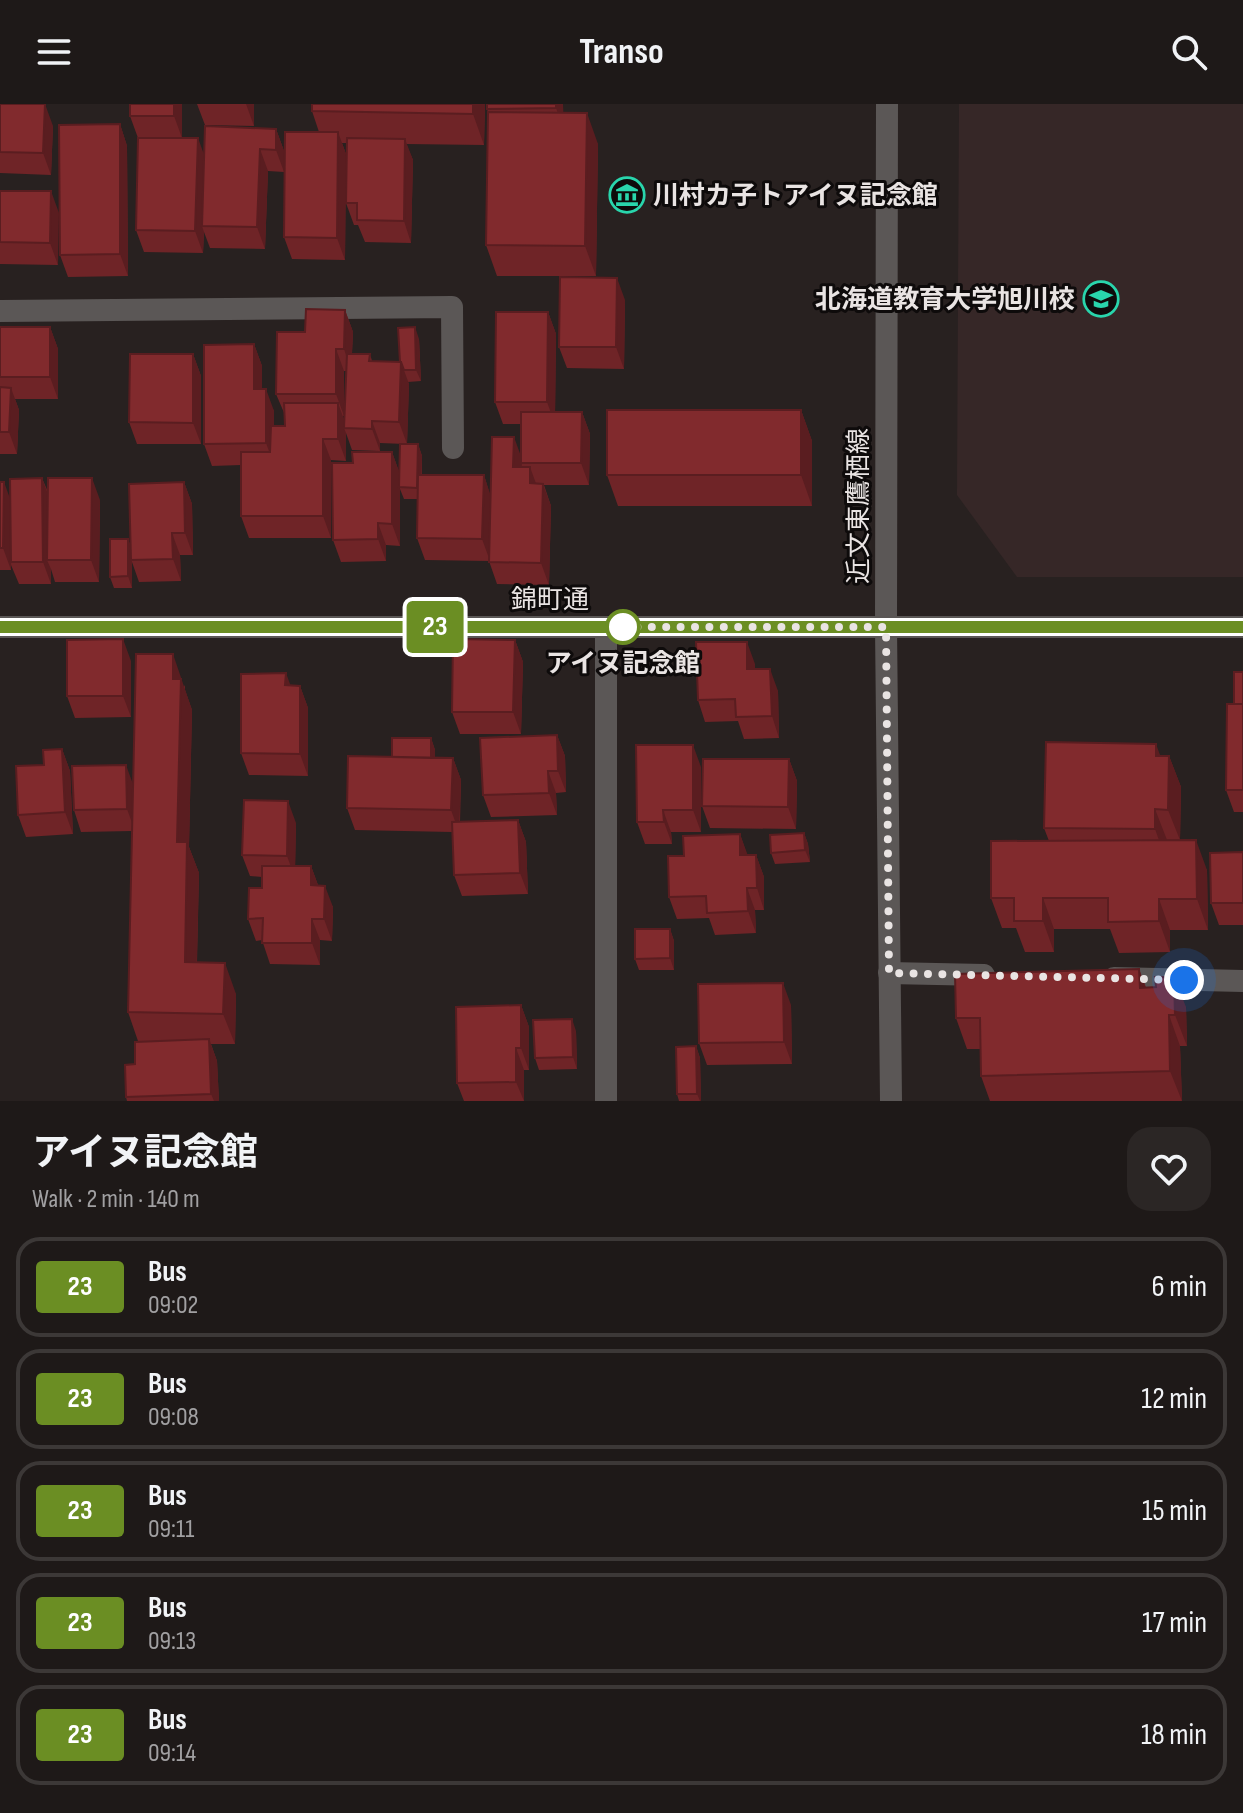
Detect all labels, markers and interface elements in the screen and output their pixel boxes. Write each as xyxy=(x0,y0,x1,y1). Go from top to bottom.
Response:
icon: menu xyxy=(32,30,76,74)
icon: search xyxy=(1167,30,1211,74)
text: Transo xyxy=(579,31,664,74)
museum icon: 川村カ子トアイヌ記念館 xyxy=(608,176,646,214)
place label: 川村カ子トアイヌ記念館 xyxy=(653,181,938,212)
school or university icon: 北海道教育大学旭川校 xyxy=(1082,280,1120,318)
place label: 北海道教育大学旭川校 xyxy=(815,285,1075,316)
street label: 近文東鷹栖線 xyxy=(844,428,875,584)
street label: 錦町通 xyxy=(511,585,589,616)
line badge: 23 xyxy=(399,601,471,653)
text: 23 xyxy=(423,610,447,643)
marker: アイヌ記念館 xyxy=(606,610,640,644)
place label: アイヌ記念館 xyxy=(546,649,700,680)
your location xyxy=(1164,960,1204,1000)
button: heart xyxy=(1127,1127,1211,1211)
text: アイヌ記念館 xyxy=(32,1131,258,1176)
text: Walk · 2 min · 140 m xyxy=(32,1184,200,1215)
text: Bus xyxy=(148,1254,187,1290)
text: 6 min xyxy=(1151,1269,1207,1305)
text: 23 xyxy=(68,1270,92,1303)
text: 09:02 xyxy=(148,1290,198,1321)
text: Bus xyxy=(148,1366,187,1402)
text: 12 min xyxy=(1141,1381,1207,1417)
text: 23 xyxy=(68,1382,92,1415)
text: 09:08 xyxy=(148,1402,199,1433)
text: Bus xyxy=(148,1478,187,1514)
text: 15 min xyxy=(1142,1493,1207,1529)
text: 23 xyxy=(68,1494,92,1527)
text: 09:11 xyxy=(148,1514,194,1545)
text: Bus xyxy=(148,1590,187,1626)
text: 17 min xyxy=(1142,1605,1207,1641)
text: 23 xyxy=(68,1606,92,1639)
text: 09:13 xyxy=(148,1626,196,1657)
text: Bus xyxy=(148,1702,187,1738)
text: 18 min xyxy=(1141,1717,1207,1753)
text: 23 xyxy=(68,1718,92,1751)
text: 09:14 xyxy=(148,1738,196,1769)

